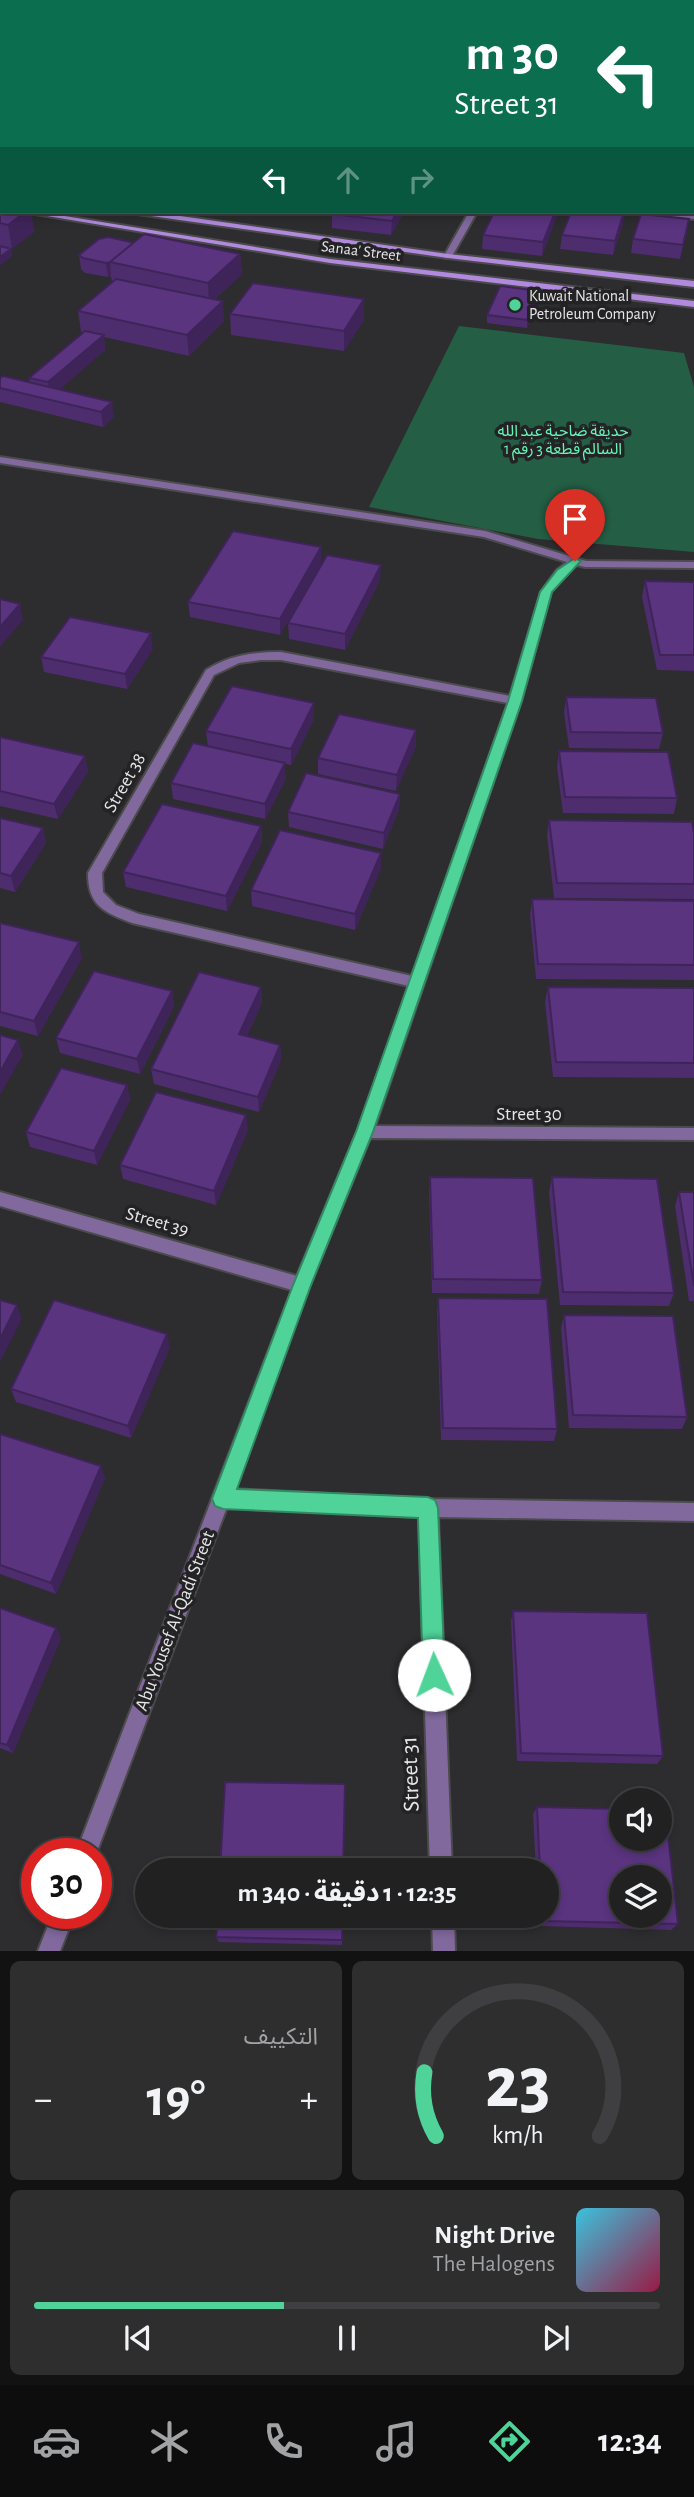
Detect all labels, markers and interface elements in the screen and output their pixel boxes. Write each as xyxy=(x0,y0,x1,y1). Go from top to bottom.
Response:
icon: left xyxy=(583,28,674,119)
text: 30 m xyxy=(465,30,559,79)
text: Street 31 xyxy=(454,88,559,120)
icon: left xyxy=(256,161,294,199)
icon: ahead xyxy=(329,161,367,199)
icon: right xyxy=(402,161,440,199)
street label: Sanaa' Street xyxy=(320,238,402,264)
place label: Kuwait National Petroleum Company xyxy=(529,288,656,323)
marker: Kuwait National Petroleum Company xyxy=(507,297,523,313)
park label: حديقة ضاحية عبد الله السالم قطعة 3 رقم 1 xyxy=(497,423,629,461)
pin xyxy=(545,489,605,561)
icon: arrive xyxy=(556,500,594,538)
street label: Street 38 xyxy=(101,750,149,816)
street label: Street 30 xyxy=(496,1105,562,1124)
street label: Street 39 xyxy=(123,1204,191,1240)
street label: Abu Yousef Al-Qadi Street xyxy=(132,1529,218,1713)
position arrow xyxy=(397,1638,471,1712)
street label: Street 31 xyxy=(398,1736,424,1812)
map controls xyxy=(609,1788,672,1928)
button: sound xyxy=(609,1788,672,1851)
speed limit sign: 30 xyxy=(21,1838,112,1929)
button: layers xyxy=(609,1865,672,1928)
text: 12:35 · 1 دقيقة · 340 m xyxy=(237,1880,457,1906)
text: التكييف xyxy=(244,2026,318,2049)
text: 23 xyxy=(485,2049,551,2122)
text: 19° xyxy=(146,2073,206,2125)
text: − xyxy=(34,2081,52,2119)
text: + xyxy=(300,2081,318,2119)
text: km/h xyxy=(492,2123,544,2148)
text: Night Drive xyxy=(434,2222,555,2248)
text: The Halogens xyxy=(433,2253,555,2276)
icon: previous xyxy=(119,2319,157,2357)
icon: pause xyxy=(328,2319,366,2357)
icon: next xyxy=(537,2319,575,2357)
icon: car xyxy=(32,2417,81,2466)
icon: climate xyxy=(145,2417,194,2466)
icon: phone xyxy=(259,2417,308,2466)
icon: music xyxy=(372,2417,421,2466)
icon: directions xyxy=(485,2417,534,2466)
text: 12:34 xyxy=(598,2425,662,2457)

